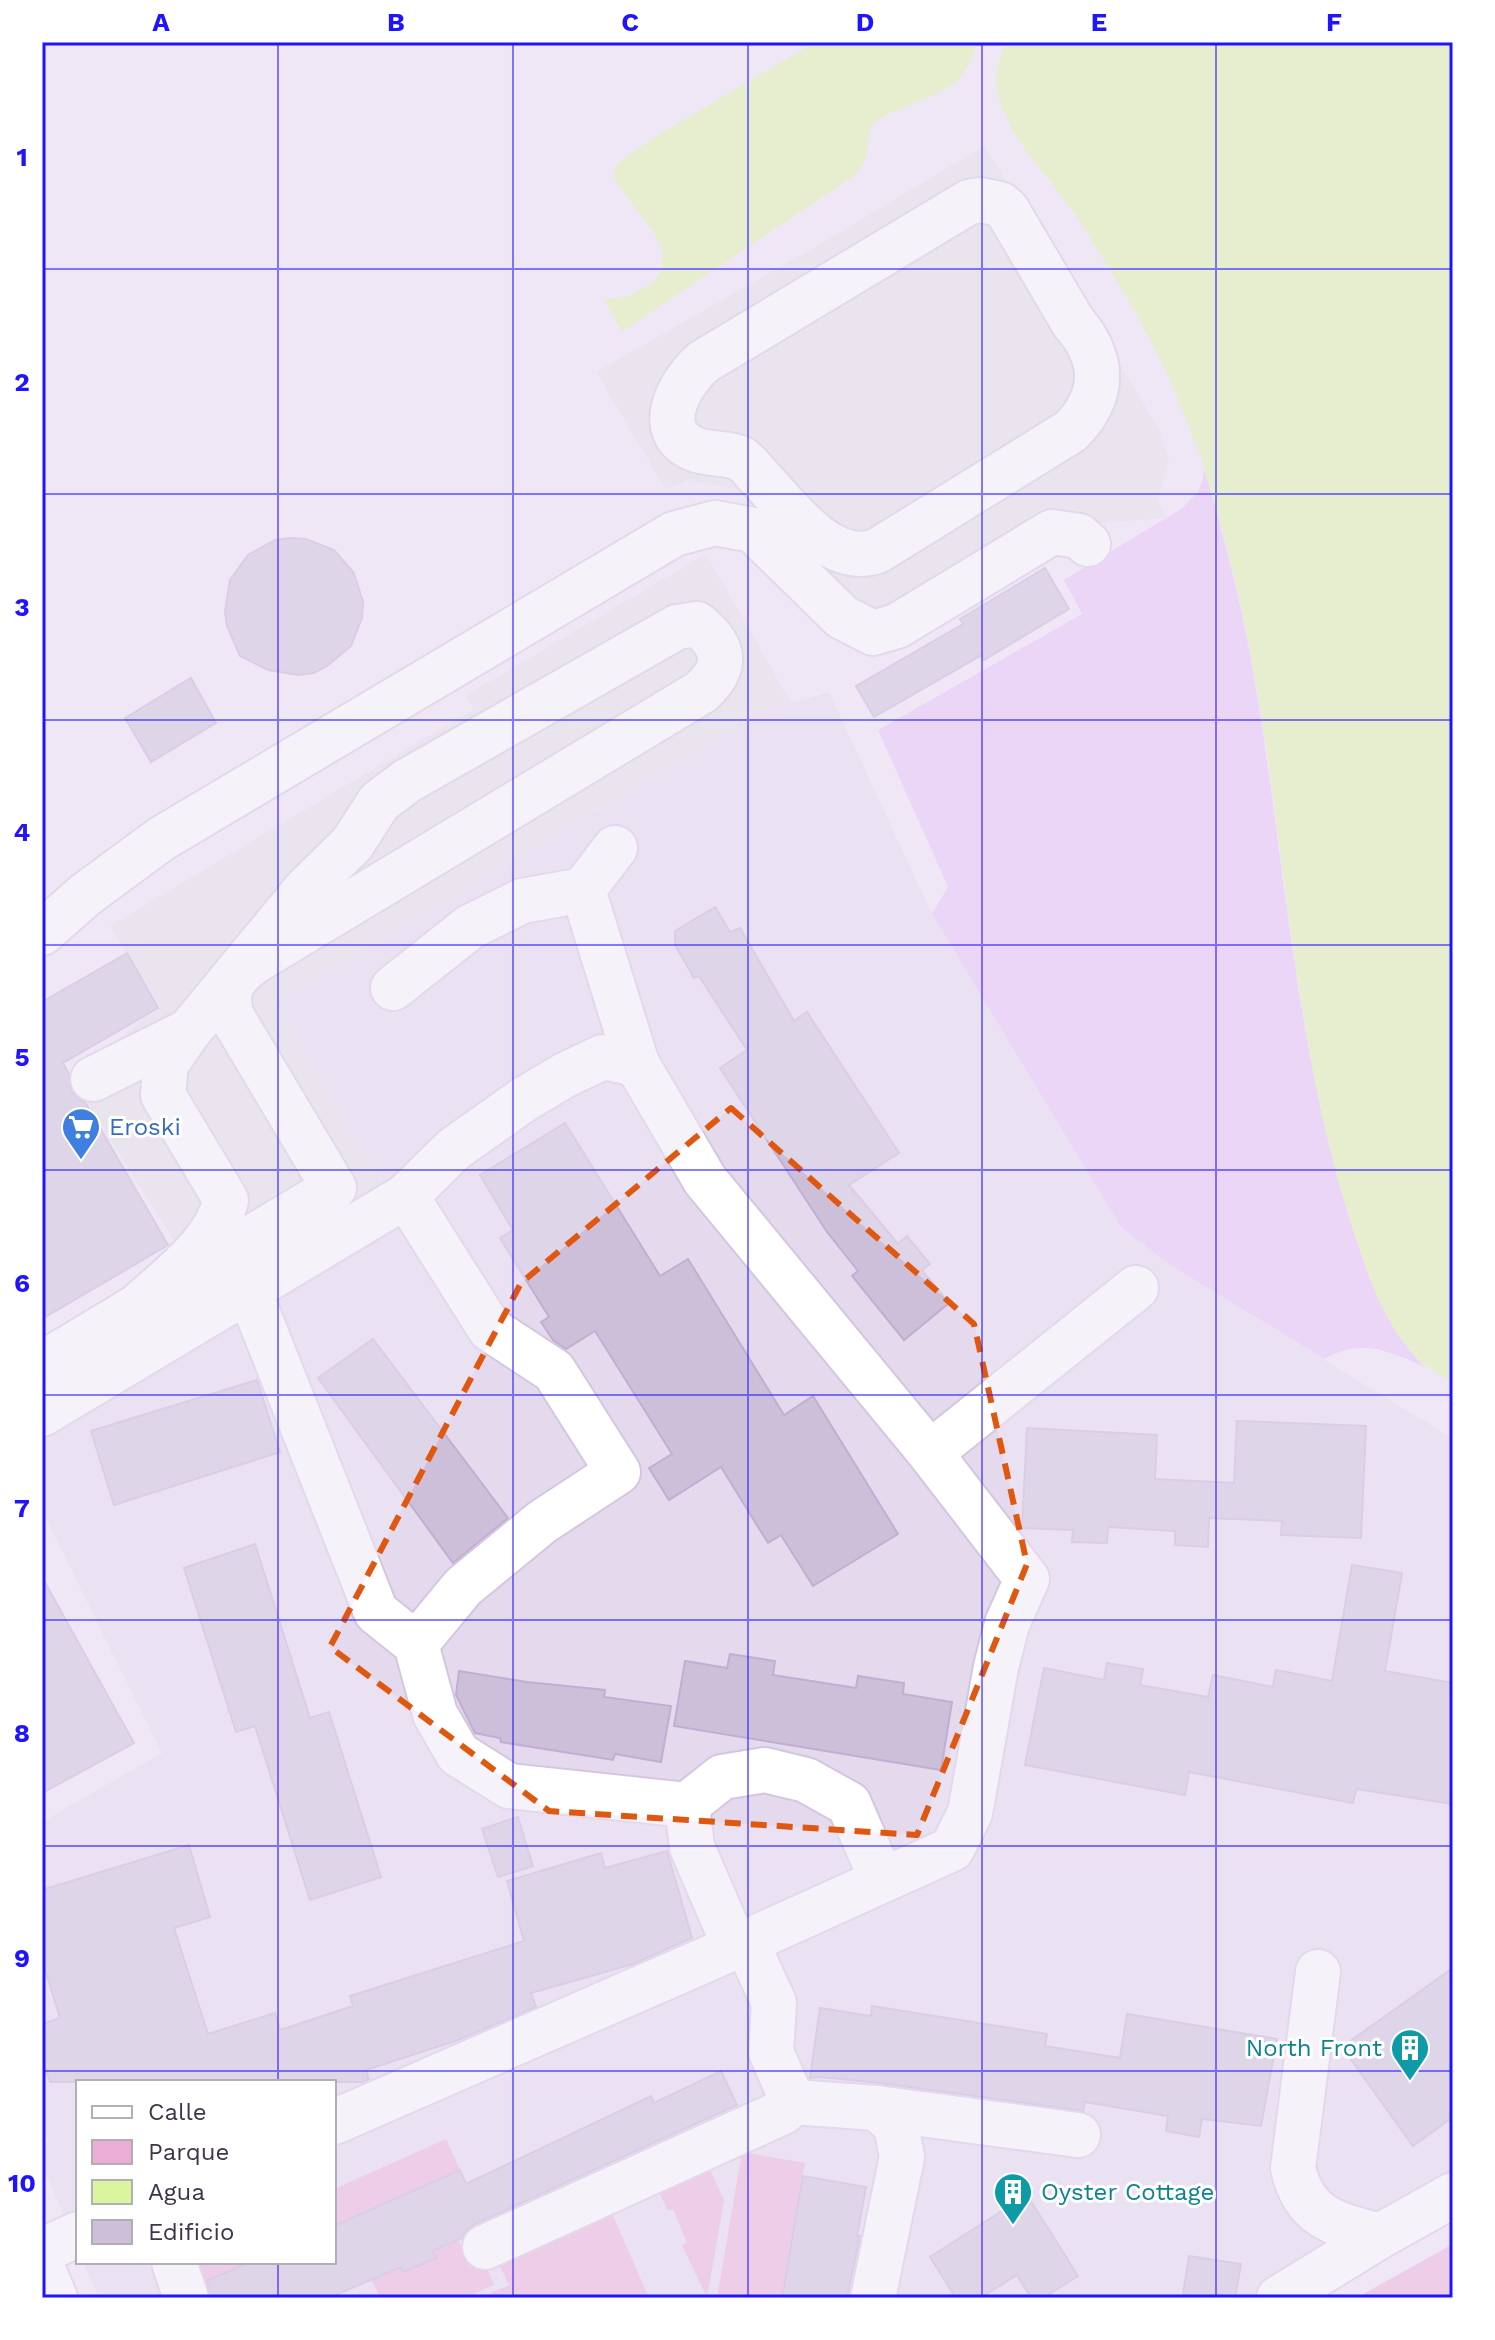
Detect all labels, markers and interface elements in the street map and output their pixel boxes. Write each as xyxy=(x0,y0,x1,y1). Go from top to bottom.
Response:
text: A xyxy=(152,7,170,37)
text: B xyxy=(387,7,405,37)
text: C xyxy=(621,7,639,37)
text: D xyxy=(856,7,874,37)
text: E xyxy=(1091,7,1107,37)
text: F xyxy=(1326,7,1342,37)
text: 1 xyxy=(16,142,28,172)
text: 2 xyxy=(14,367,30,397)
text: 3 xyxy=(14,592,30,622)
text: 4 xyxy=(14,817,31,847)
text: 5 xyxy=(14,1042,30,1072)
supermarket icon: Eroski xyxy=(60,1106,102,1161)
place label: Eroski xyxy=(109,1113,181,1141)
text: 6 xyxy=(14,1268,30,1298)
text: 7 xyxy=(14,1493,30,1523)
text: 8 xyxy=(14,1718,30,1748)
text: 9 xyxy=(14,1943,30,1973)
building icon: North Front xyxy=(1389,2027,1431,2082)
place label: North Front xyxy=(1246,2034,1382,2062)
legend xyxy=(76,2080,336,2264)
text: Calle xyxy=(148,2098,207,2126)
text: Parque xyxy=(148,2138,229,2166)
text: 10 xyxy=(8,2168,36,2198)
building icon: Oyster Cottage xyxy=(992,2171,1034,2226)
text: Agua xyxy=(148,2178,205,2206)
place label: Oyster Cottage xyxy=(1041,2178,1214,2206)
text: Edificio xyxy=(148,2218,234,2246)

